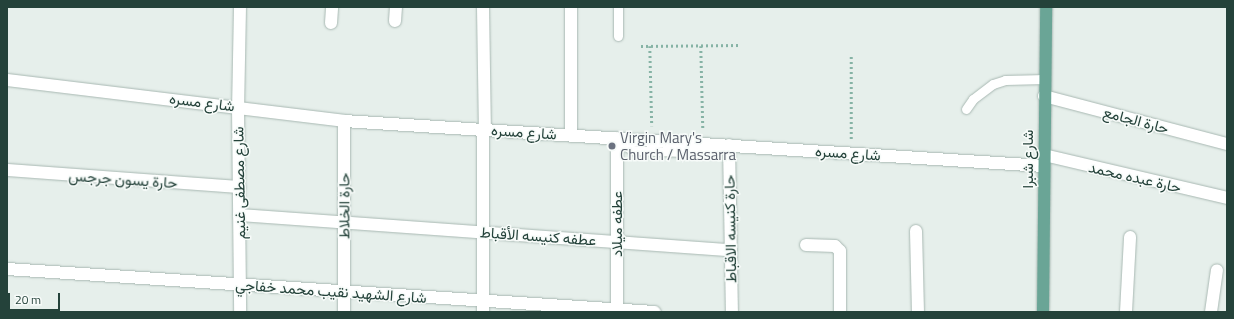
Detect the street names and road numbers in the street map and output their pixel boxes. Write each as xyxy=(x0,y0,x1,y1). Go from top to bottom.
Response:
street label: شارع مسره xyxy=(168,89,236,115)
street label: حارة الجامع xyxy=(1101,103,1171,137)
street label: شارع مسره xyxy=(491,121,557,143)
street label: شارع مصطفى غنيم xyxy=(229,126,249,240)
street label: شارع شبرا xyxy=(1019,130,1037,188)
street label: شارع مسره xyxy=(815,142,881,164)
street label: حارة عبده محمد xyxy=(1087,158,1183,196)
street label: حارة يسون جرجس xyxy=(68,166,178,192)
street label: حارة الخلاط xyxy=(335,173,353,239)
street label: حارة كنيسه الاقباط xyxy=(720,175,740,283)
street label: عطفه ميلاد xyxy=(608,191,626,257)
street label: عطفه كنيسه الأقباط xyxy=(479,223,597,249)
street label: شارع الشهيد نقيب محمد خفاجي xyxy=(235,275,427,307)

